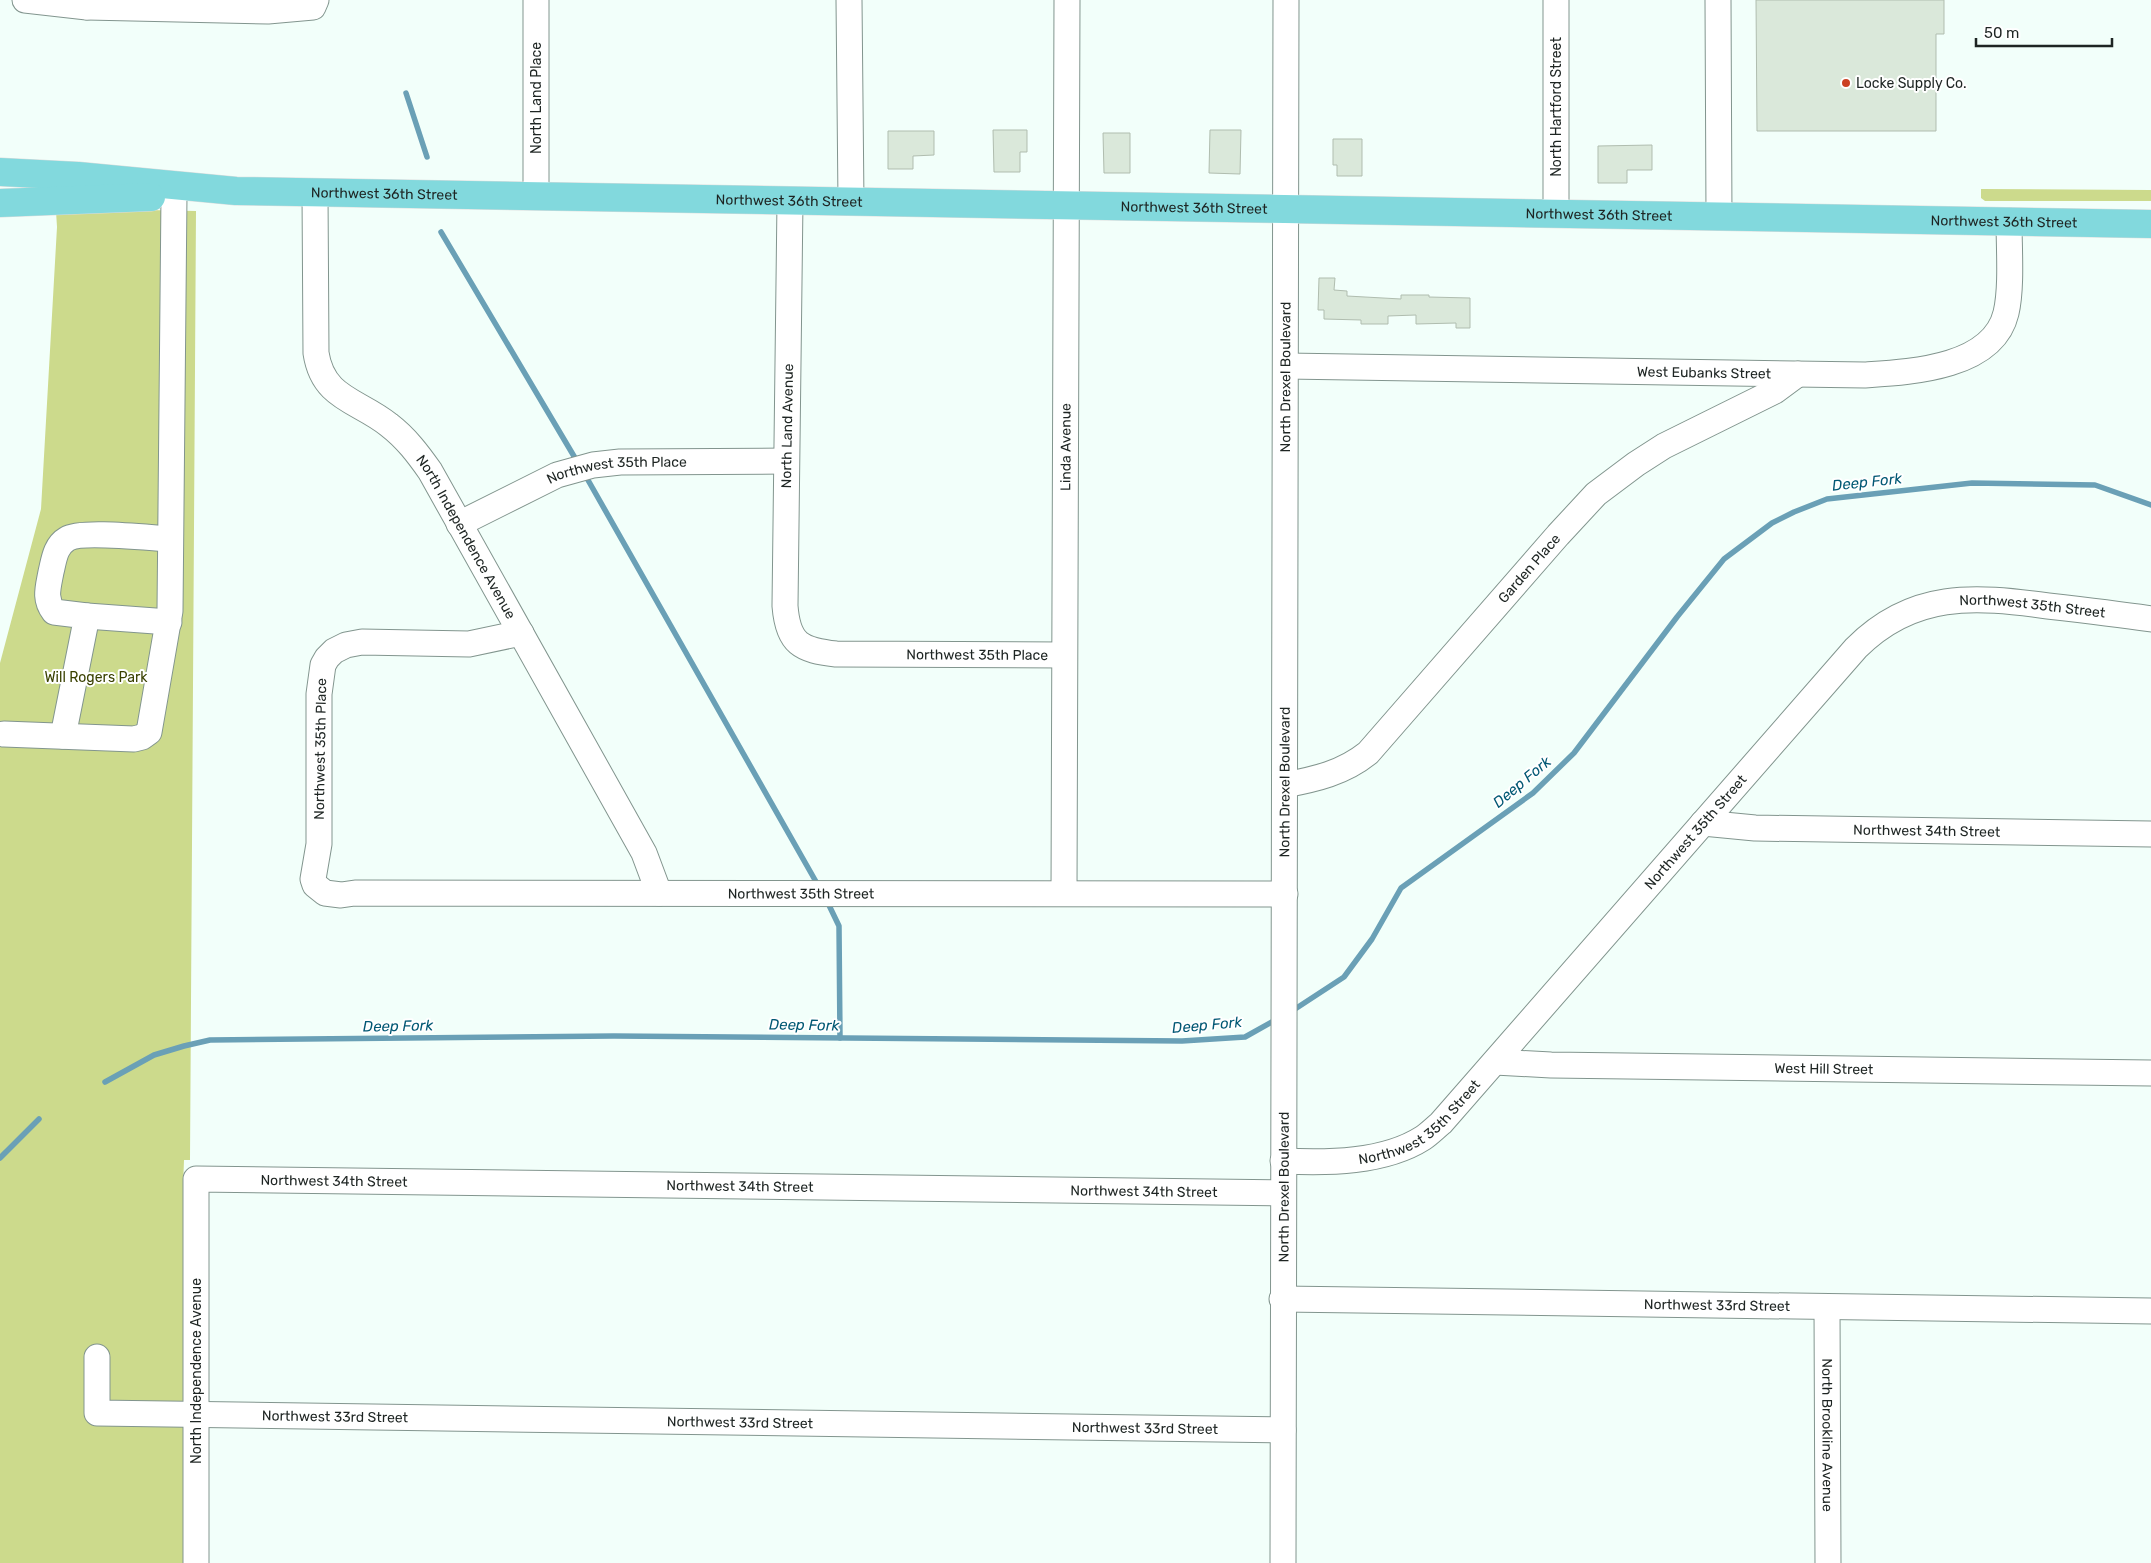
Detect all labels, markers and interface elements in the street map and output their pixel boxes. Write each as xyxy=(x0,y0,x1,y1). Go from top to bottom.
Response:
scale bar xyxy=(1976,15,2112,47)
text: 50 m xyxy=(1984,24,2019,42)
street label: North Hartford Street xyxy=(1548,37,1565,177)
street label: North Land Place xyxy=(528,42,545,154)
place label: Locke Supply Co. xyxy=(1856,75,1966,92)
marker: Locke Supply Co. xyxy=(1840,77,1852,89)
street label: Northwest 36th Street xyxy=(311,184,458,204)
street label: Northwest 36th Street xyxy=(716,191,863,211)
street label: Northwest 36th Street xyxy=(1120,198,1268,218)
street label: Northwest 36th Street xyxy=(1525,205,1673,225)
street label: Northwest 36th Street xyxy=(1930,212,2078,232)
street label: North Drexel Boulevard xyxy=(1277,302,1294,452)
street label: North Land Avenue xyxy=(778,363,797,489)
street label: West Eubanks Street xyxy=(1637,363,1772,383)
street label: Linda Avenue xyxy=(1057,403,1075,491)
street label: North Independence Avenue xyxy=(412,452,519,622)
street label: Northwest 35th Place xyxy=(544,454,687,488)
water label: Deep Fork xyxy=(1831,469,1903,495)
street label: Garden Place xyxy=(1495,530,1564,607)
street label: Northwest 35th Street xyxy=(1959,592,2107,622)
street label: Northwest 35th Place xyxy=(906,646,1048,664)
park label: Will Rogers Park xyxy=(44,669,148,686)
street label: Northwest 35th Place xyxy=(311,678,330,820)
street label: North Drexel Boulevard xyxy=(1276,707,1294,857)
water label: Deep Fork xyxy=(1489,752,1555,812)
street label: Northwest 35th Street xyxy=(1641,771,1751,893)
street label: Northwest 34th Street xyxy=(1853,821,2001,841)
street label: Northwest 35th Street xyxy=(728,885,875,903)
water label: Deep Fork xyxy=(1171,1013,1243,1037)
water label: Deep Fork xyxy=(769,1015,840,1035)
water label: Deep Fork xyxy=(363,1016,434,1036)
street label: West Hill Street xyxy=(1774,1060,1874,1078)
street label: Northwest 35th Street xyxy=(1357,1076,1484,1168)
street label: North Drexel Boulevard xyxy=(1276,1112,1293,1262)
street label: Northwest 34th Street xyxy=(260,1172,408,1191)
street label: Northwest 34th Street xyxy=(666,1177,814,1196)
street label: Northwest 34th Street xyxy=(1070,1182,1218,1201)
street label: North Independence Avenue xyxy=(188,1278,205,1464)
street label: Northwest 33rd Street xyxy=(1644,1296,1791,1315)
street label: North Brookline Avenue xyxy=(1818,1358,1836,1512)
street label: Northwest 33rd Street xyxy=(262,1407,409,1426)
street label: Northwest 33rd Street xyxy=(667,1413,814,1432)
street label: Northwest 33rd Street xyxy=(1072,1419,1219,1438)

